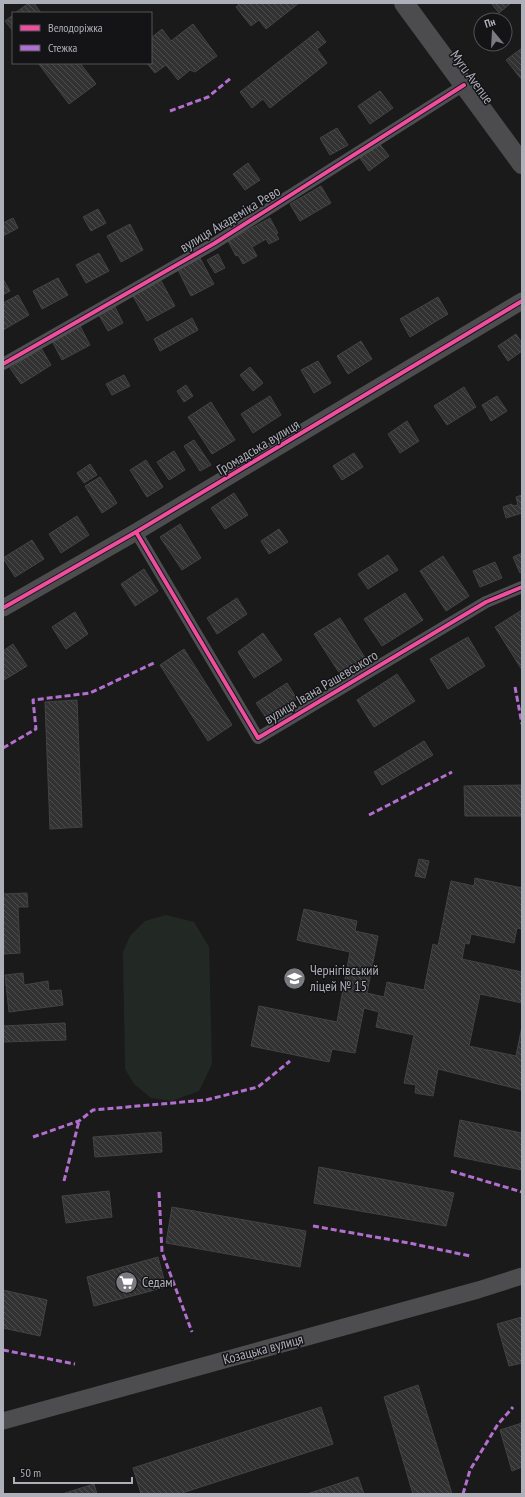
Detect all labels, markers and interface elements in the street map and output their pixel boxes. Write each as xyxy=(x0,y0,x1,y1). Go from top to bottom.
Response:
legend xyxy=(12,12,152,64)
north arrow xyxy=(473,12,513,52)
text: Пн xyxy=(483,14,497,31)
text: Велодоріжка xyxy=(48,20,103,35)
text: Стежка xyxy=(48,40,78,55)
street label: Myru Avenue xyxy=(446,47,498,108)
street label: вулиця Академіка Рево xyxy=(176,182,284,256)
street label: Громадська вулиця xyxy=(213,415,303,479)
street label: вулиця Івана Рашевського xyxy=(261,646,381,728)
place label: Чернігівський ліцей № 15 xyxy=(309,961,379,995)
school or university icon: Чернігівський ліцей № 15 xyxy=(281,965,307,991)
supermarket icon: Седам xyxy=(113,1269,139,1295)
place label: Седам xyxy=(142,1273,173,1291)
street label: Козацька вулиця xyxy=(221,1330,305,1368)
scale bar xyxy=(14,1459,132,1485)
text: 50 m xyxy=(20,1465,41,1480)

